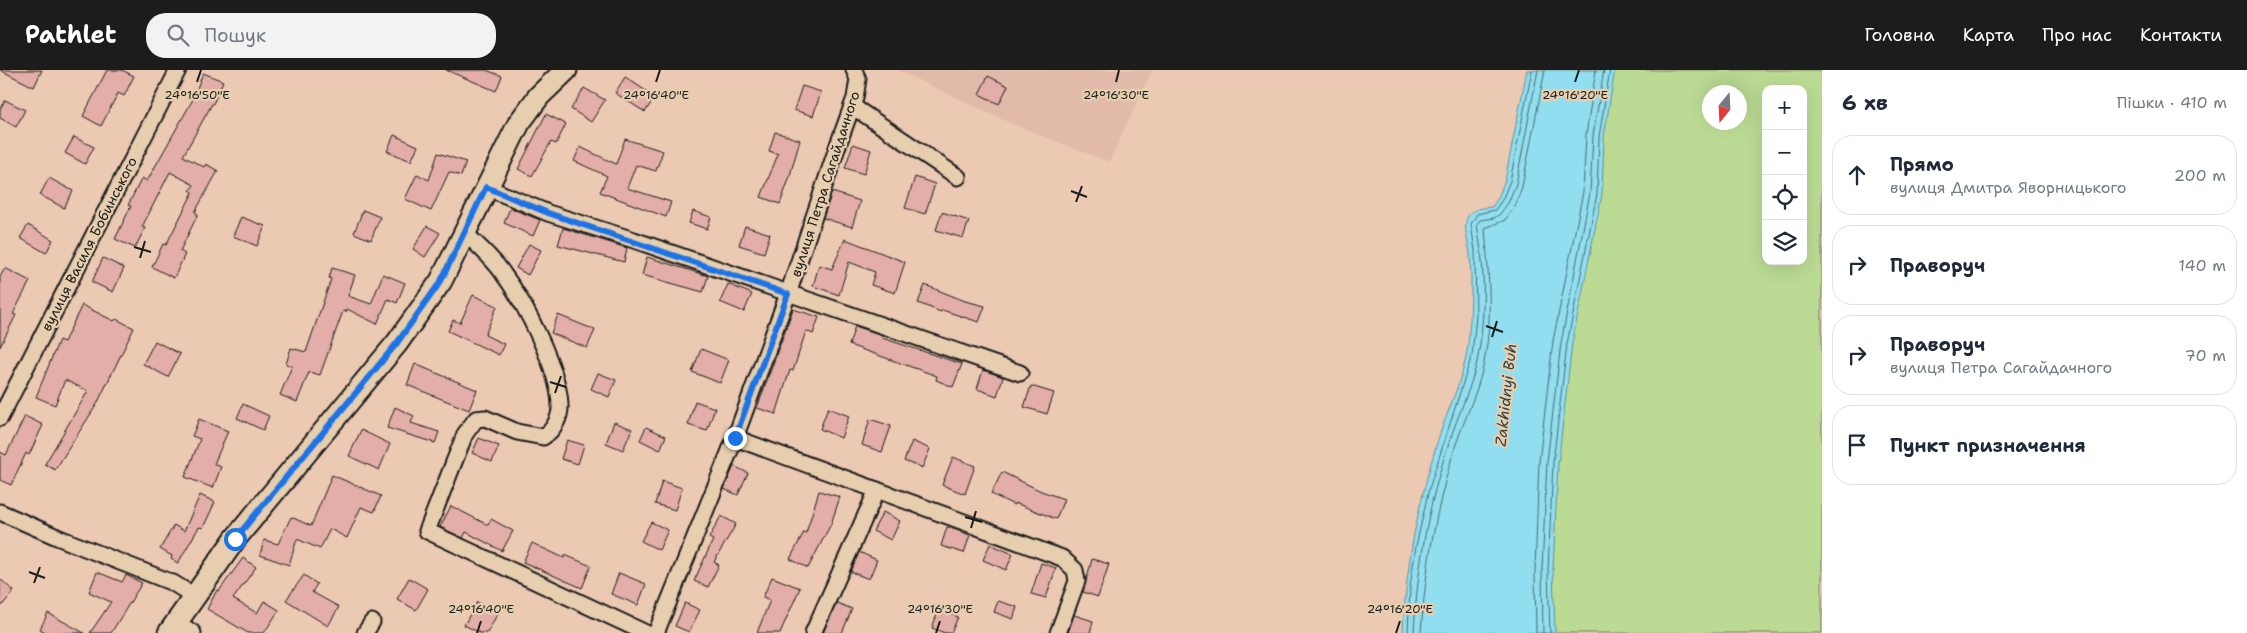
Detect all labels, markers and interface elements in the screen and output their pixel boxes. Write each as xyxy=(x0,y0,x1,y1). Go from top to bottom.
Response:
search box xyxy=(146,13,496,58)
text: Pathlet xyxy=(25,19,116,51)
icon: search xyxy=(164,21,192,49)
text: Пошук xyxy=(204,23,266,48)
text: Головна xyxy=(1864,23,1935,47)
text: Карта xyxy=(1963,23,2014,47)
text: Про нас xyxy=(2042,23,2112,47)
text: Контакти xyxy=(2140,23,2222,47)
north arrow xyxy=(1702,85,1747,130)
map controls xyxy=(1762,85,1807,265)
button: + xyxy=(1762,85,1807,130)
text: 24°16'50"E xyxy=(164,87,230,103)
text: 24°16'40"E xyxy=(623,87,689,103)
text: 24°16'30"E xyxy=(1083,87,1149,103)
text: 24°16'20"E xyxy=(1542,87,1608,103)
street label: вулиця Петра Сагайдачного xyxy=(786,89,864,279)
text: 6 хв xyxy=(1842,89,1888,117)
text: Пішки · 410 m xyxy=(2117,92,2227,113)
button: − xyxy=(1762,130,1807,175)
text: Прямо xyxy=(1890,152,1954,177)
street label: вулиця Василя Бобинського xyxy=(37,154,141,334)
icon: ahead xyxy=(1843,161,1871,189)
text: 200 m xyxy=(2174,165,2226,186)
button: locate xyxy=(1762,175,1807,220)
text: вулиця Дмитра Яворницького xyxy=(1890,177,2126,198)
button: layers xyxy=(1762,220,1807,265)
icon: right xyxy=(1843,251,1871,279)
text: Праворуч xyxy=(1890,253,1985,278)
text: 140 m xyxy=(2179,255,2226,276)
text: Праворуч xyxy=(1890,332,1985,357)
icon: right xyxy=(1843,341,1871,369)
water label: Zakhidnyi Buh xyxy=(1491,342,1521,448)
text: 70 m xyxy=(2185,345,2226,366)
text: вулиця Петра Сагайдачного xyxy=(1890,357,2112,378)
route end xyxy=(724,427,747,450)
icon: arrive xyxy=(1843,431,1871,459)
text: Пункт призначення xyxy=(1890,433,2086,458)
route start xyxy=(224,528,247,551)
text: 24°16'40"E xyxy=(448,601,514,617)
text: 24°16'30"E xyxy=(907,601,973,617)
text: 24°16'20"E xyxy=(1367,601,1433,617)

